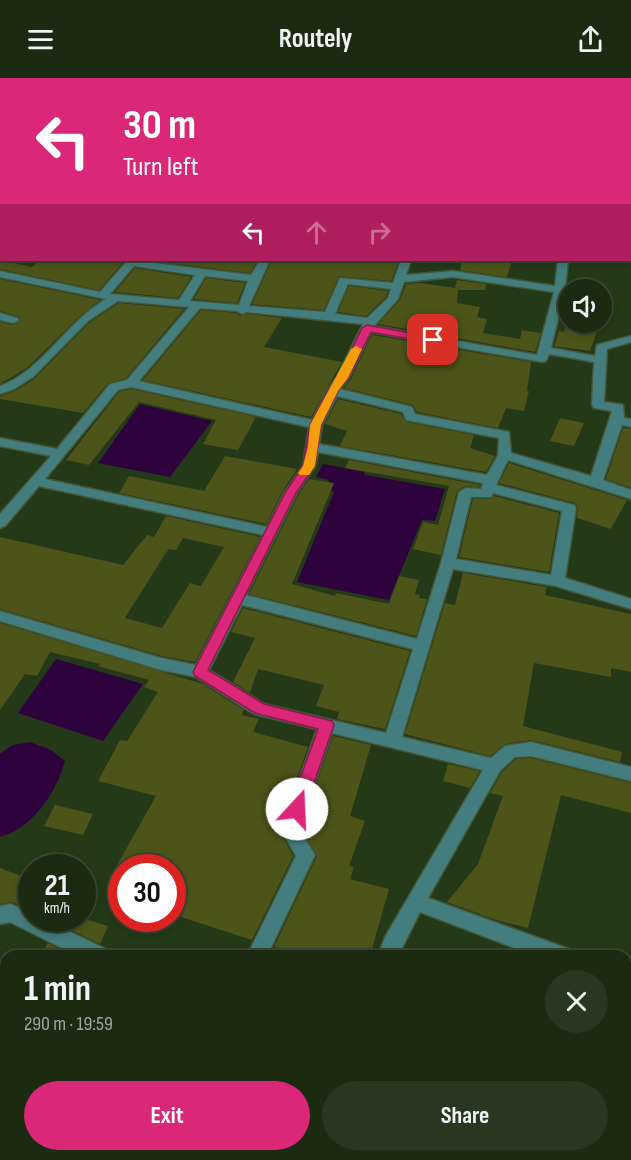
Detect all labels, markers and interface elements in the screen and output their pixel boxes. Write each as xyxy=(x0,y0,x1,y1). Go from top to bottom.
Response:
icon: menu xyxy=(24,23,57,56)
text: Routely xyxy=(279,23,352,55)
icon: share xyxy=(574,23,607,56)
text: 30 m xyxy=(123,100,196,151)
icon: left xyxy=(24,102,102,180)
text: Turn left xyxy=(123,151,199,183)
icon: left xyxy=(237,216,270,249)
icon: ahead xyxy=(300,216,333,249)
icon: right xyxy=(363,216,396,249)
map controls xyxy=(558,279,612,333)
button: sound xyxy=(558,279,612,333)
pin xyxy=(407,314,458,365)
icon: arrive xyxy=(416,323,449,356)
position arrow xyxy=(265,777,329,841)
speed limit sign: 30 xyxy=(108,854,186,932)
text: 21 xyxy=(45,868,69,904)
text: km/h xyxy=(44,899,70,918)
text: 1 min xyxy=(24,968,91,1011)
button: close xyxy=(545,970,608,1033)
text: 290 m · 19:59 xyxy=(24,1012,113,1036)
button: Exit xyxy=(24,1081,310,1150)
button: Share xyxy=(322,1081,608,1150)

